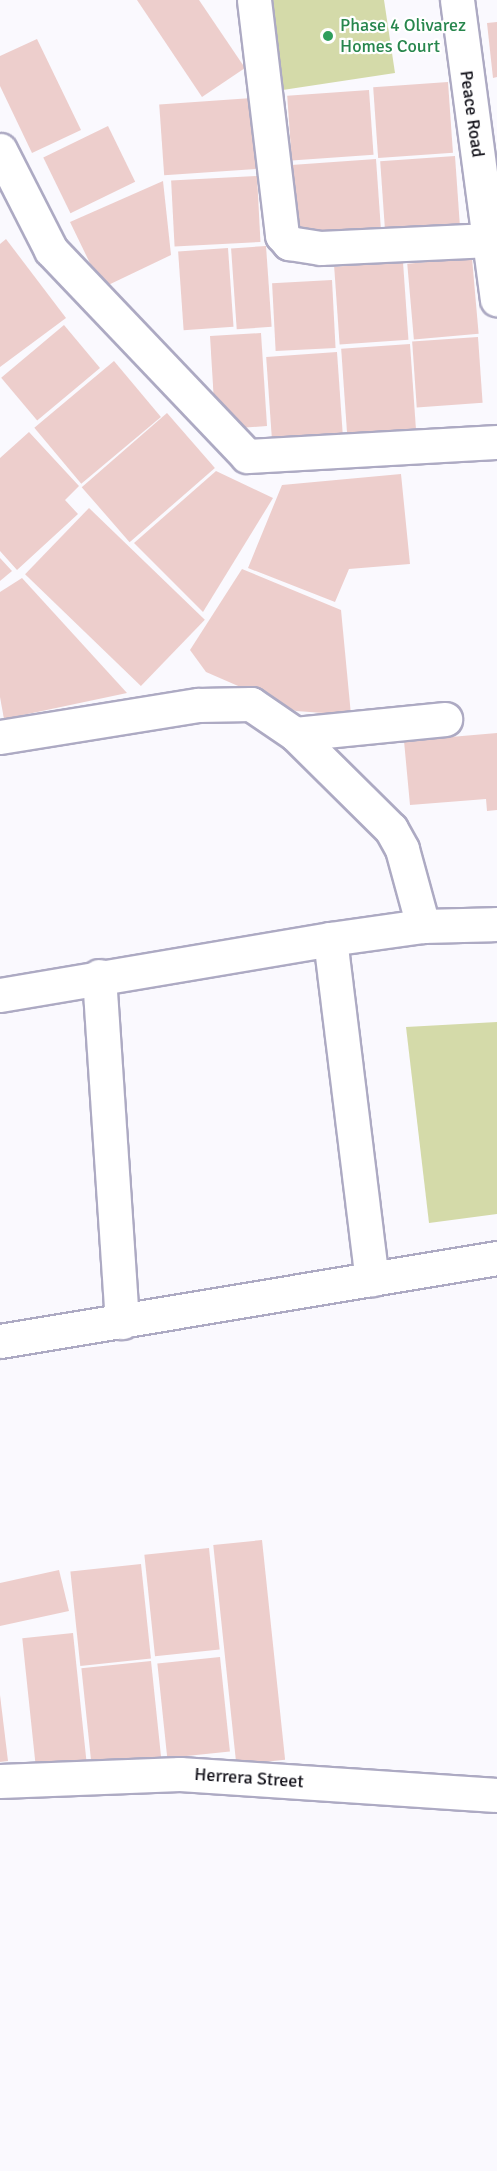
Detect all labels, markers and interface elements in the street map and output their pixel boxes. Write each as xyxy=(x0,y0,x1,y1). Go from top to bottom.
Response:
place label: Phase 4 Olivarez Homes Court xyxy=(340,15,466,57)
marker: Phase 4 Olivarez Homes Court xyxy=(321,29,335,43)
street label: Peace Road xyxy=(455,69,489,159)
street label: Herrera Street xyxy=(194,1763,304,1793)

